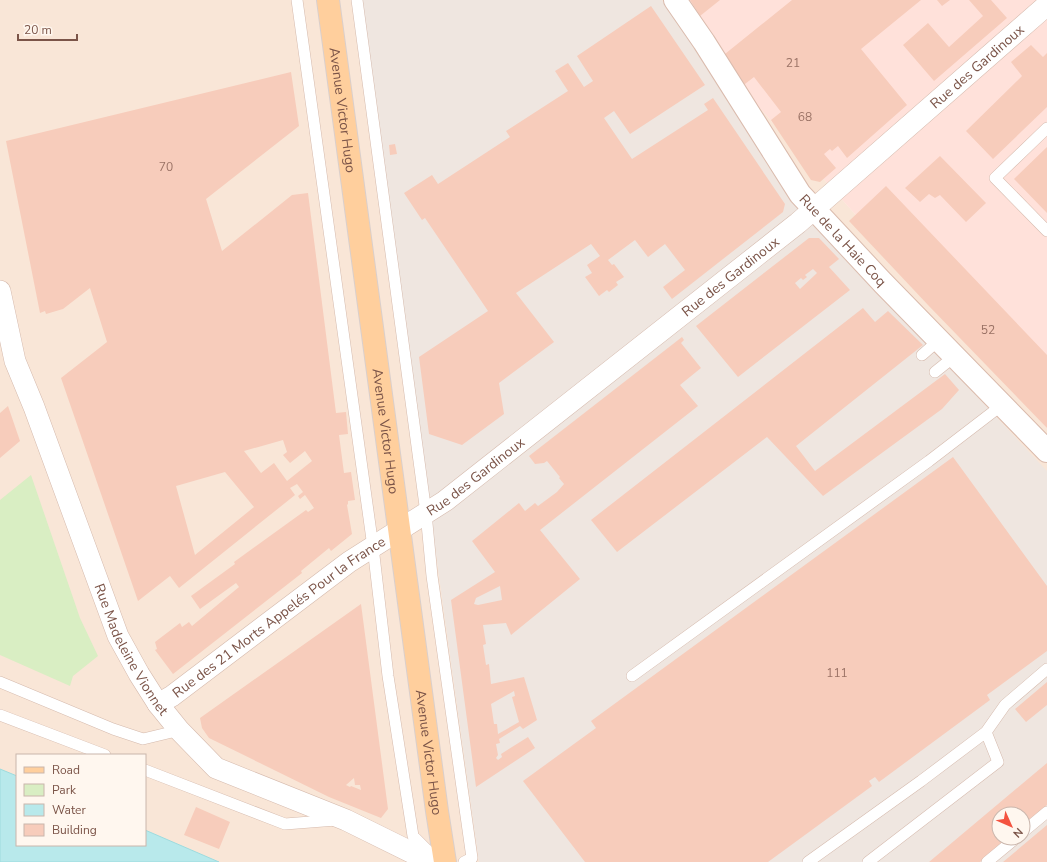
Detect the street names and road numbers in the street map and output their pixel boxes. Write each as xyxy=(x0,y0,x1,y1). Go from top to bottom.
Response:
street label: Rue des Gardinoux xyxy=(926,20,1029,113)
street label: Avenue Victor Hugo xyxy=(325,46,361,174)
street label: Rue de la Haie Coq xyxy=(795,190,891,291)
street label: Rue des Gardinoux xyxy=(678,232,783,321)
street label: Avenue Victor Hugo xyxy=(368,367,404,495)
street label: Rue des Gardinoux xyxy=(423,432,529,520)
street label: Rue des 21 Morts Appelés Pour la France xyxy=(168,532,389,702)
street label: Rue Madeleine Vionnet xyxy=(90,581,173,719)
street label: Avenue Victor Hugo xyxy=(411,688,447,817)

